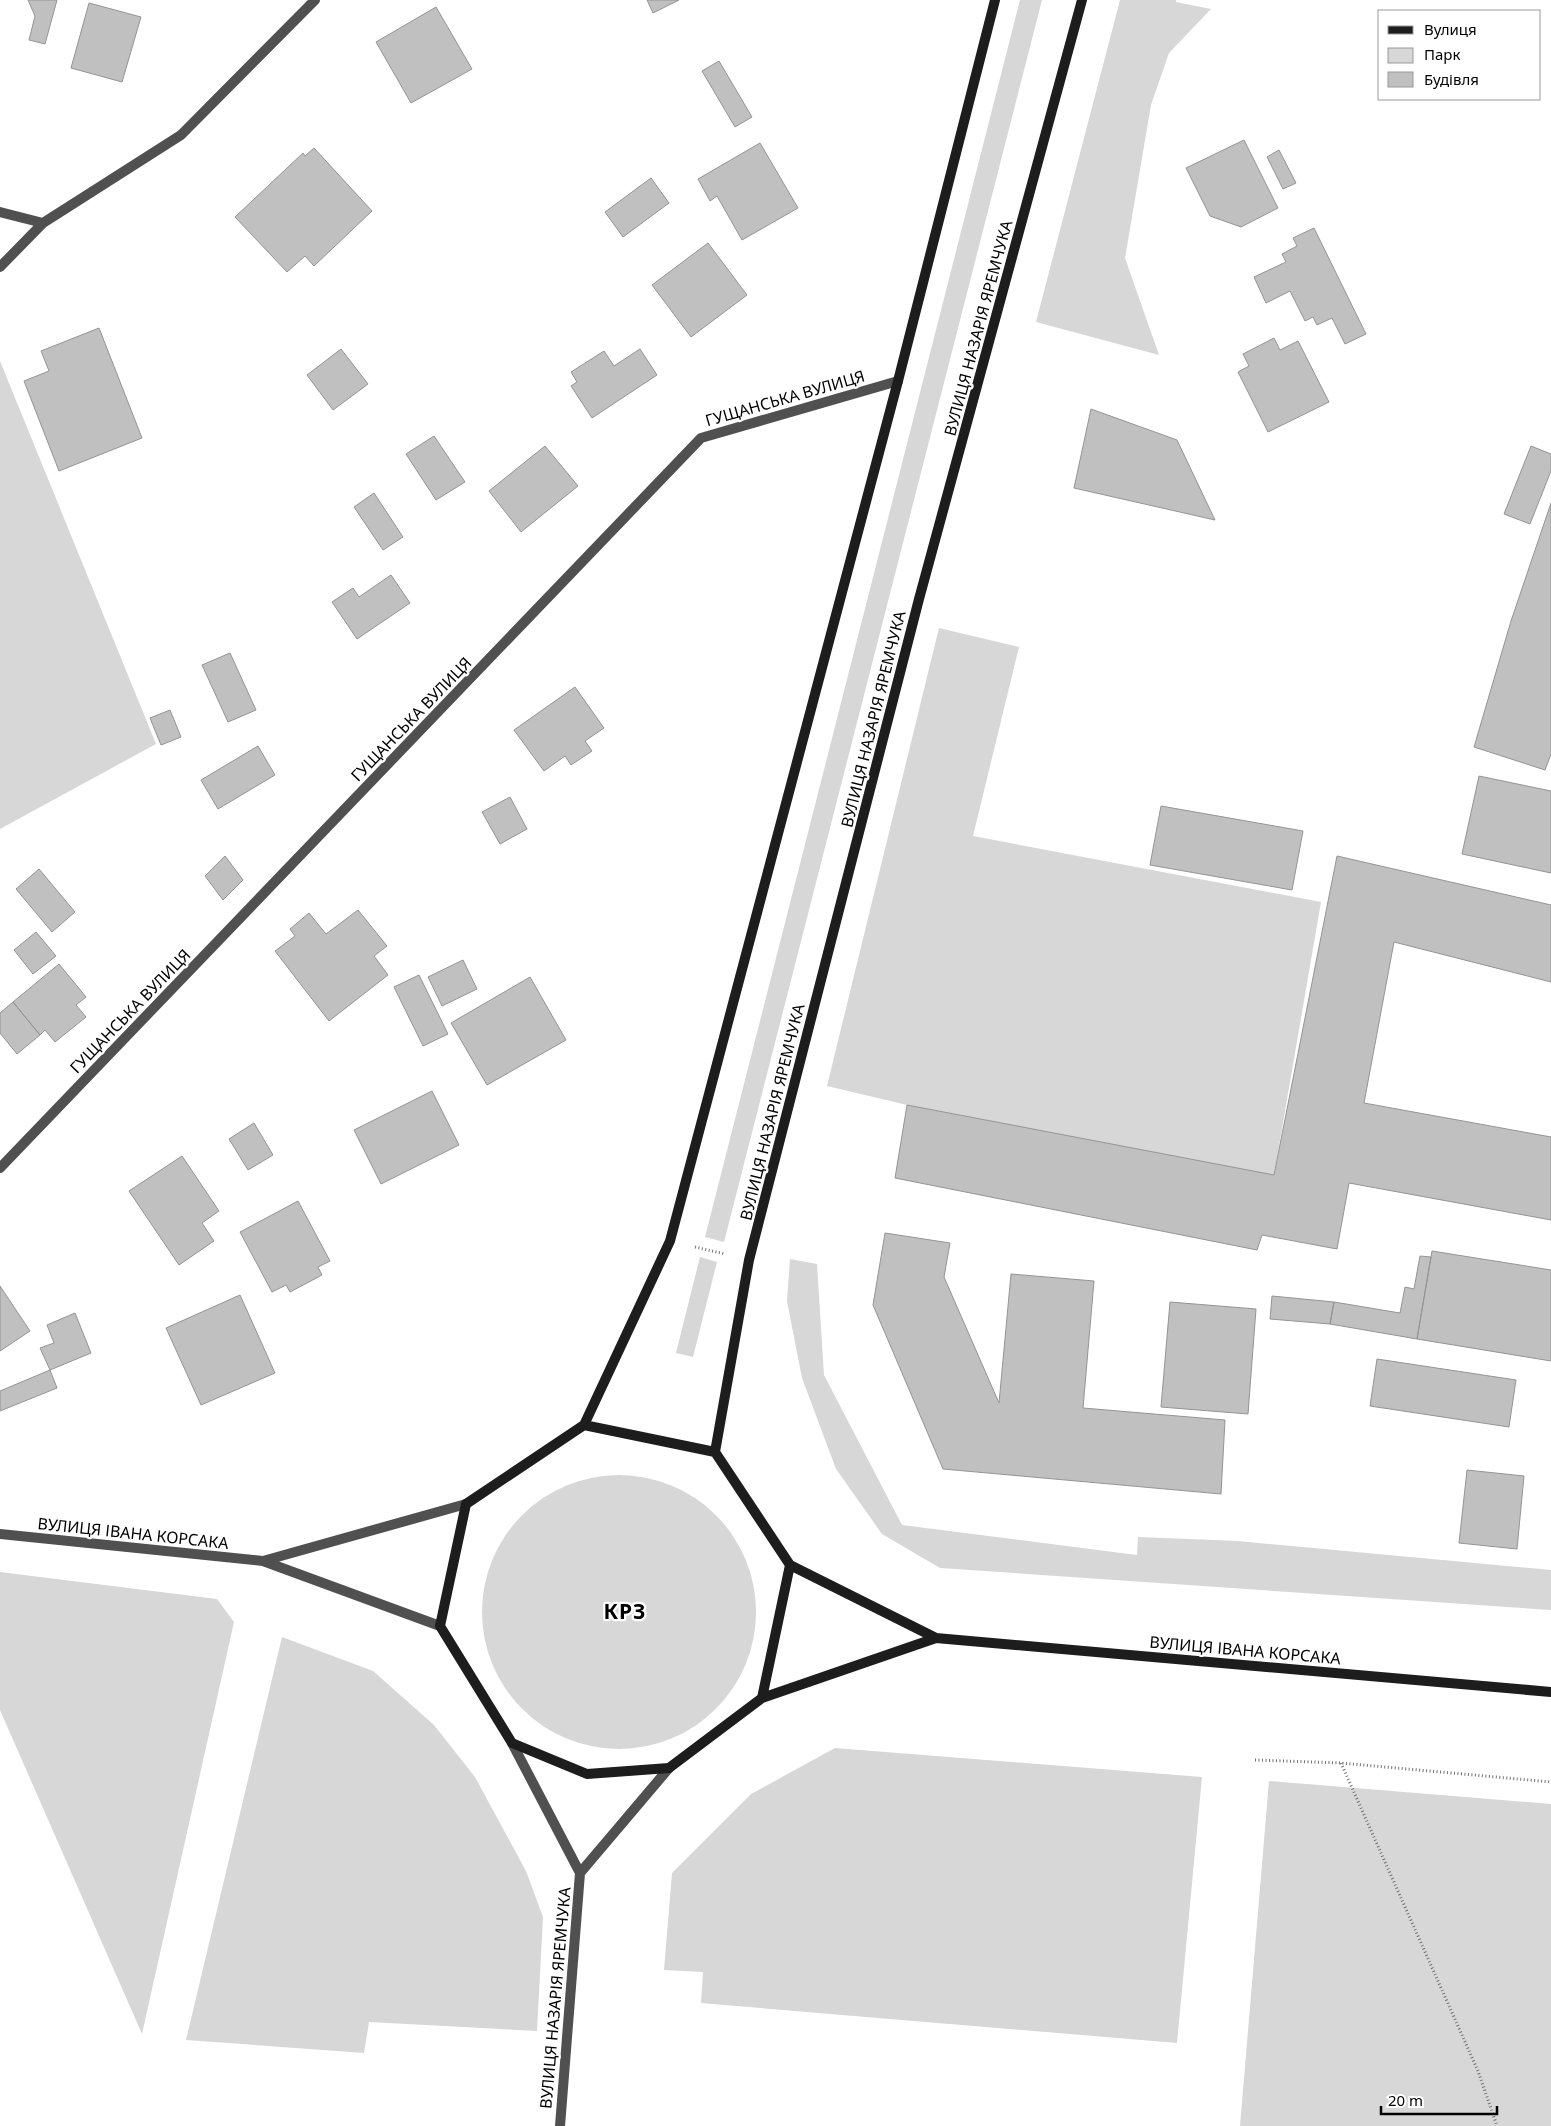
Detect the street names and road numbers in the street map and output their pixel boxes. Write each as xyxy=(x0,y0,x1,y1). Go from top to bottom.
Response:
street label: ВУЛИЦЯ НАЗАРІЯ ЯРЕМЧУКА xyxy=(939,217,1018,438)
street label: ГУЩАНСЬКА ВУЛИЦЯ xyxy=(703,365,867,431)
street label: ВУЛИЦЯ НАЗАРІЯ ЯРЕМЧУКА xyxy=(835,608,911,830)
street label: ГУЩАНСЬКА ВУЛИЦЯ xyxy=(346,652,476,786)
street label: ГУЩАНСЬКА ВУЛИЦЯ xyxy=(65,944,195,1078)
street label: ВУЛИЦЯ НАЗАРІЯ ЯРЕМЧУКА xyxy=(734,1001,810,1223)
street label: ВУЛИЦЯ ІВАНА КОРСАКА xyxy=(36,1512,230,1554)
street label: ВУЛИЦЯ ІВАНА КОРСАКА xyxy=(1148,1631,1342,1669)
street label: ВУЛИЦЯ НАЗАРІЯ ЯРЕМЧУКА xyxy=(534,1885,576,2110)

